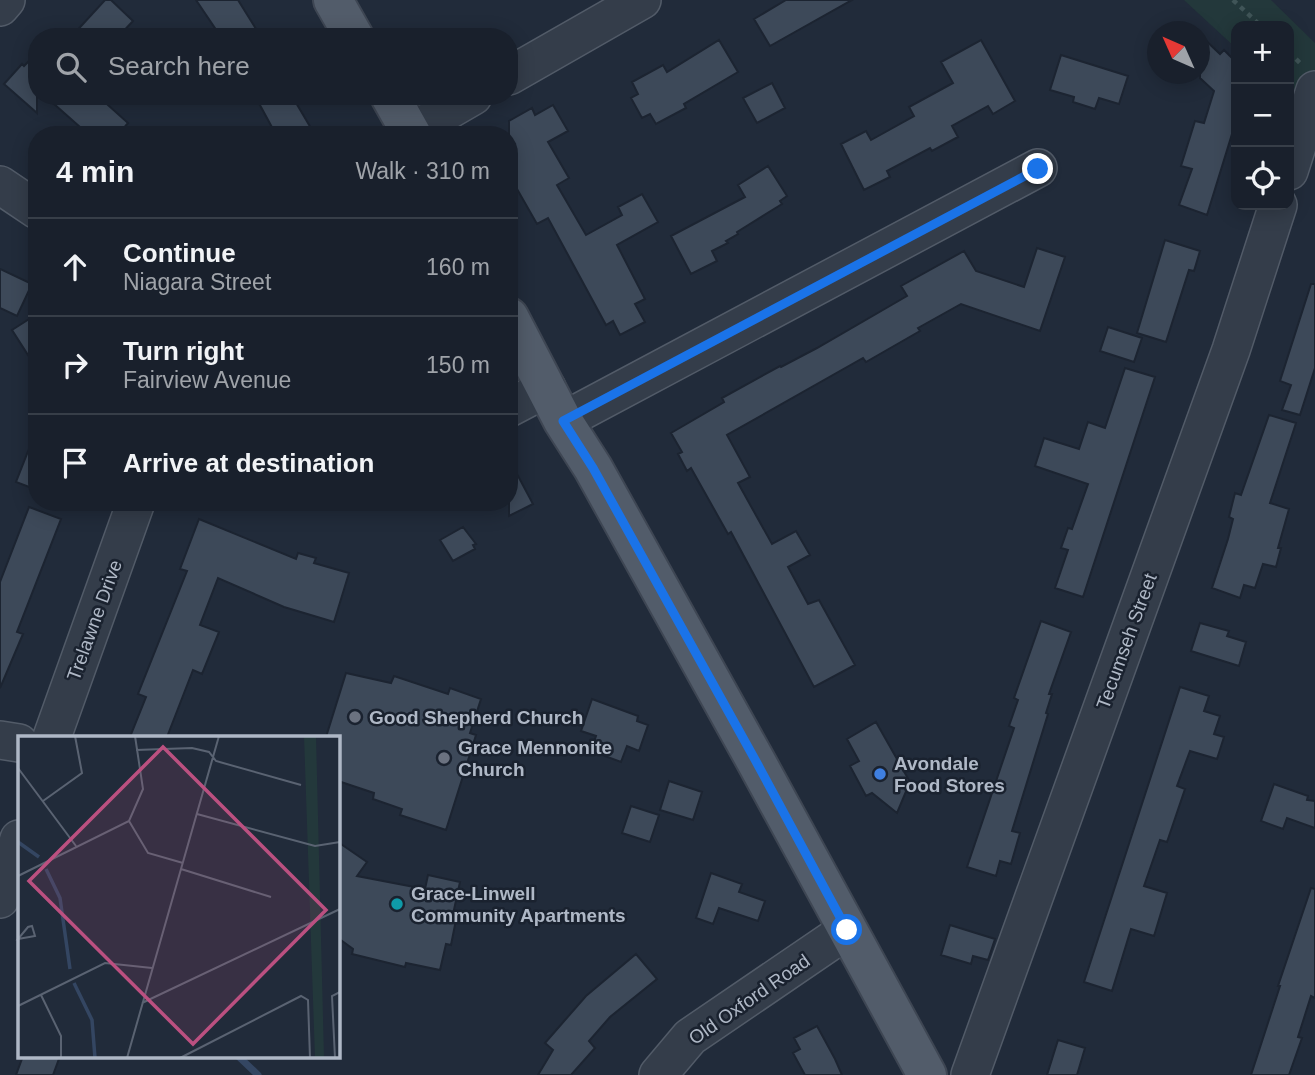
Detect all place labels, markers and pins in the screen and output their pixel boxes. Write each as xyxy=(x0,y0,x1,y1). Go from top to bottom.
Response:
place label: Good Shepherd Church xyxy=(369,707,583,728)
marker: Good Shepherd Church xyxy=(347,709,363,725)
place label: Grace Mennonite Church xyxy=(458,737,612,780)
marker: Grace Mennonite Church xyxy=(436,750,452,766)
place label: Avondale Food Stores xyxy=(894,753,1005,796)
marker: Avondale Food Stores xyxy=(872,766,888,782)
place label: Grace-Linwell Community Apartments xyxy=(411,883,626,926)
marker: Grace-Linwell Community Apartments xyxy=(389,896,405,912)

